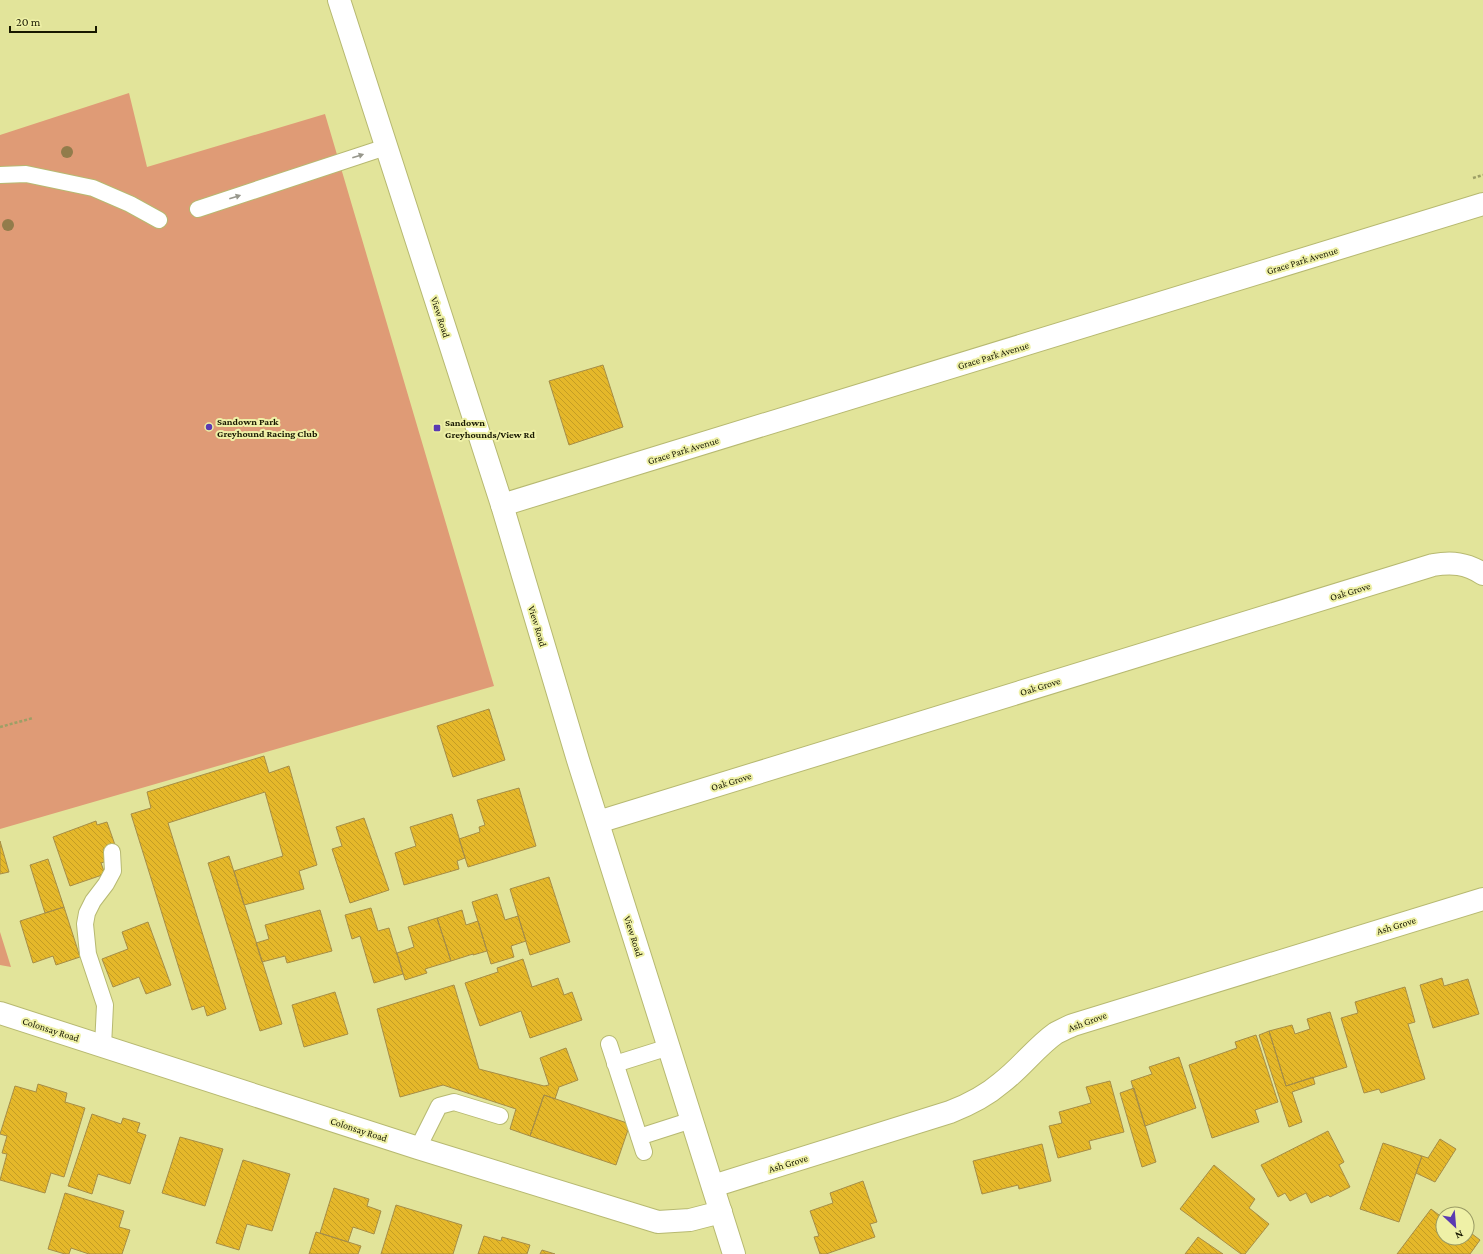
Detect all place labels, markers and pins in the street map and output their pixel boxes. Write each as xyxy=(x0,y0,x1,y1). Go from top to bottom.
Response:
place label: Sandown Park Greyhound Racing Club xyxy=(217,416,318,439)
place label: Sandown Greyhounds/View Rd xyxy=(445,417,535,440)
marker: Sandown Park Greyhound Racing Club xyxy=(204,422,214,432)
marker: Sandown Greyhounds/View Rd xyxy=(432,423,442,433)

